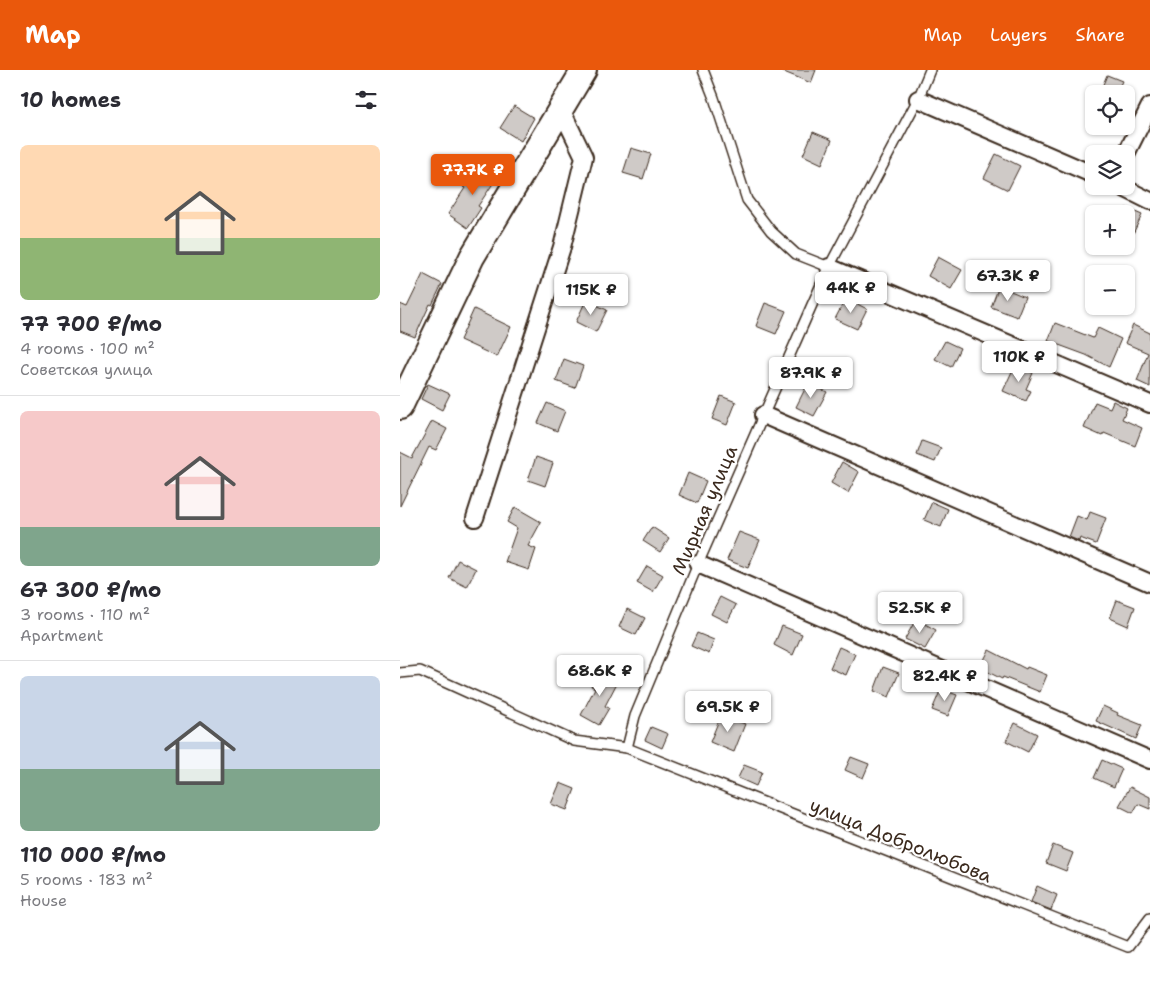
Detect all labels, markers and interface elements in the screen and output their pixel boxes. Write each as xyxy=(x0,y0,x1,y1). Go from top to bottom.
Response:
text: Map xyxy=(25,19,81,51)
text: Map xyxy=(924,23,962,47)
text: Layers xyxy=(990,23,1047,47)
text: Share xyxy=(1075,23,1125,47)
map controls xyxy=(1085,85,1135,315)
button: locate xyxy=(1085,85,1135,135)
text: 10 homes xyxy=(20,86,121,114)
icon: filters xyxy=(352,86,380,114)
button: layers xyxy=(1085,145,1135,195)
pin: 77.7K ₽ xyxy=(427,154,519,196)
text: 77.7K ₽ xyxy=(442,159,504,180)
icon: home xyxy=(155,178,245,268)
button: + xyxy=(1085,205,1135,255)
pin: 67.3K ₽ xyxy=(962,260,1054,302)
text: 67.3K ₽ xyxy=(976,265,1040,286)
button: − xyxy=(1085,265,1135,315)
pin: 44K ₽ xyxy=(816,272,886,314)
pin: 115K ₽ xyxy=(550,274,632,316)
text: 44K ₽ xyxy=(826,277,876,298)
text: 115K ₽ xyxy=(565,279,617,300)
text: 77 700 ₽/mo xyxy=(20,310,162,338)
text: 4 rooms · 100 m² xyxy=(20,338,155,359)
pin: 110K ₽ xyxy=(978,340,1060,383)
text: 110K ₽ xyxy=(993,346,1045,367)
pin: 87.9K ₽ xyxy=(765,356,857,399)
text: Советская улица xyxy=(20,359,152,380)
text: 87.9K ₽ xyxy=(780,362,842,383)
street label: Мирная улица xyxy=(666,441,743,579)
icon: home xyxy=(155,443,245,533)
text: 67 300 ₽/mo xyxy=(20,576,161,604)
pin: 52.5K ₽ xyxy=(874,592,966,634)
text: 52.5K ₽ xyxy=(889,597,951,618)
text: 3 rooms · 110 m² xyxy=(20,604,150,625)
text: Apartment xyxy=(20,625,103,646)
pin: 68.6K ₽ xyxy=(554,654,646,697)
text: 68.6K ₽ xyxy=(568,660,632,681)
pin: 82.4K ₽ xyxy=(899,660,991,702)
text: 82.4K ₽ xyxy=(913,665,977,686)
pin: 69.5K ₽ xyxy=(682,690,774,733)
text: 69.5K ₽ xyxy=(696,696,760,717)
icon: home xyxy=(155,708,245,798)
street label: улица Добролюбова xyxy=(806,792,996,889)
text: 110 000 ₽/mo xyxy=(20,841,166,869)
text: 5 rooms · 183 m² xyxy=(20,869,153,890)
text: House xyxy=(20,890,67,911)

